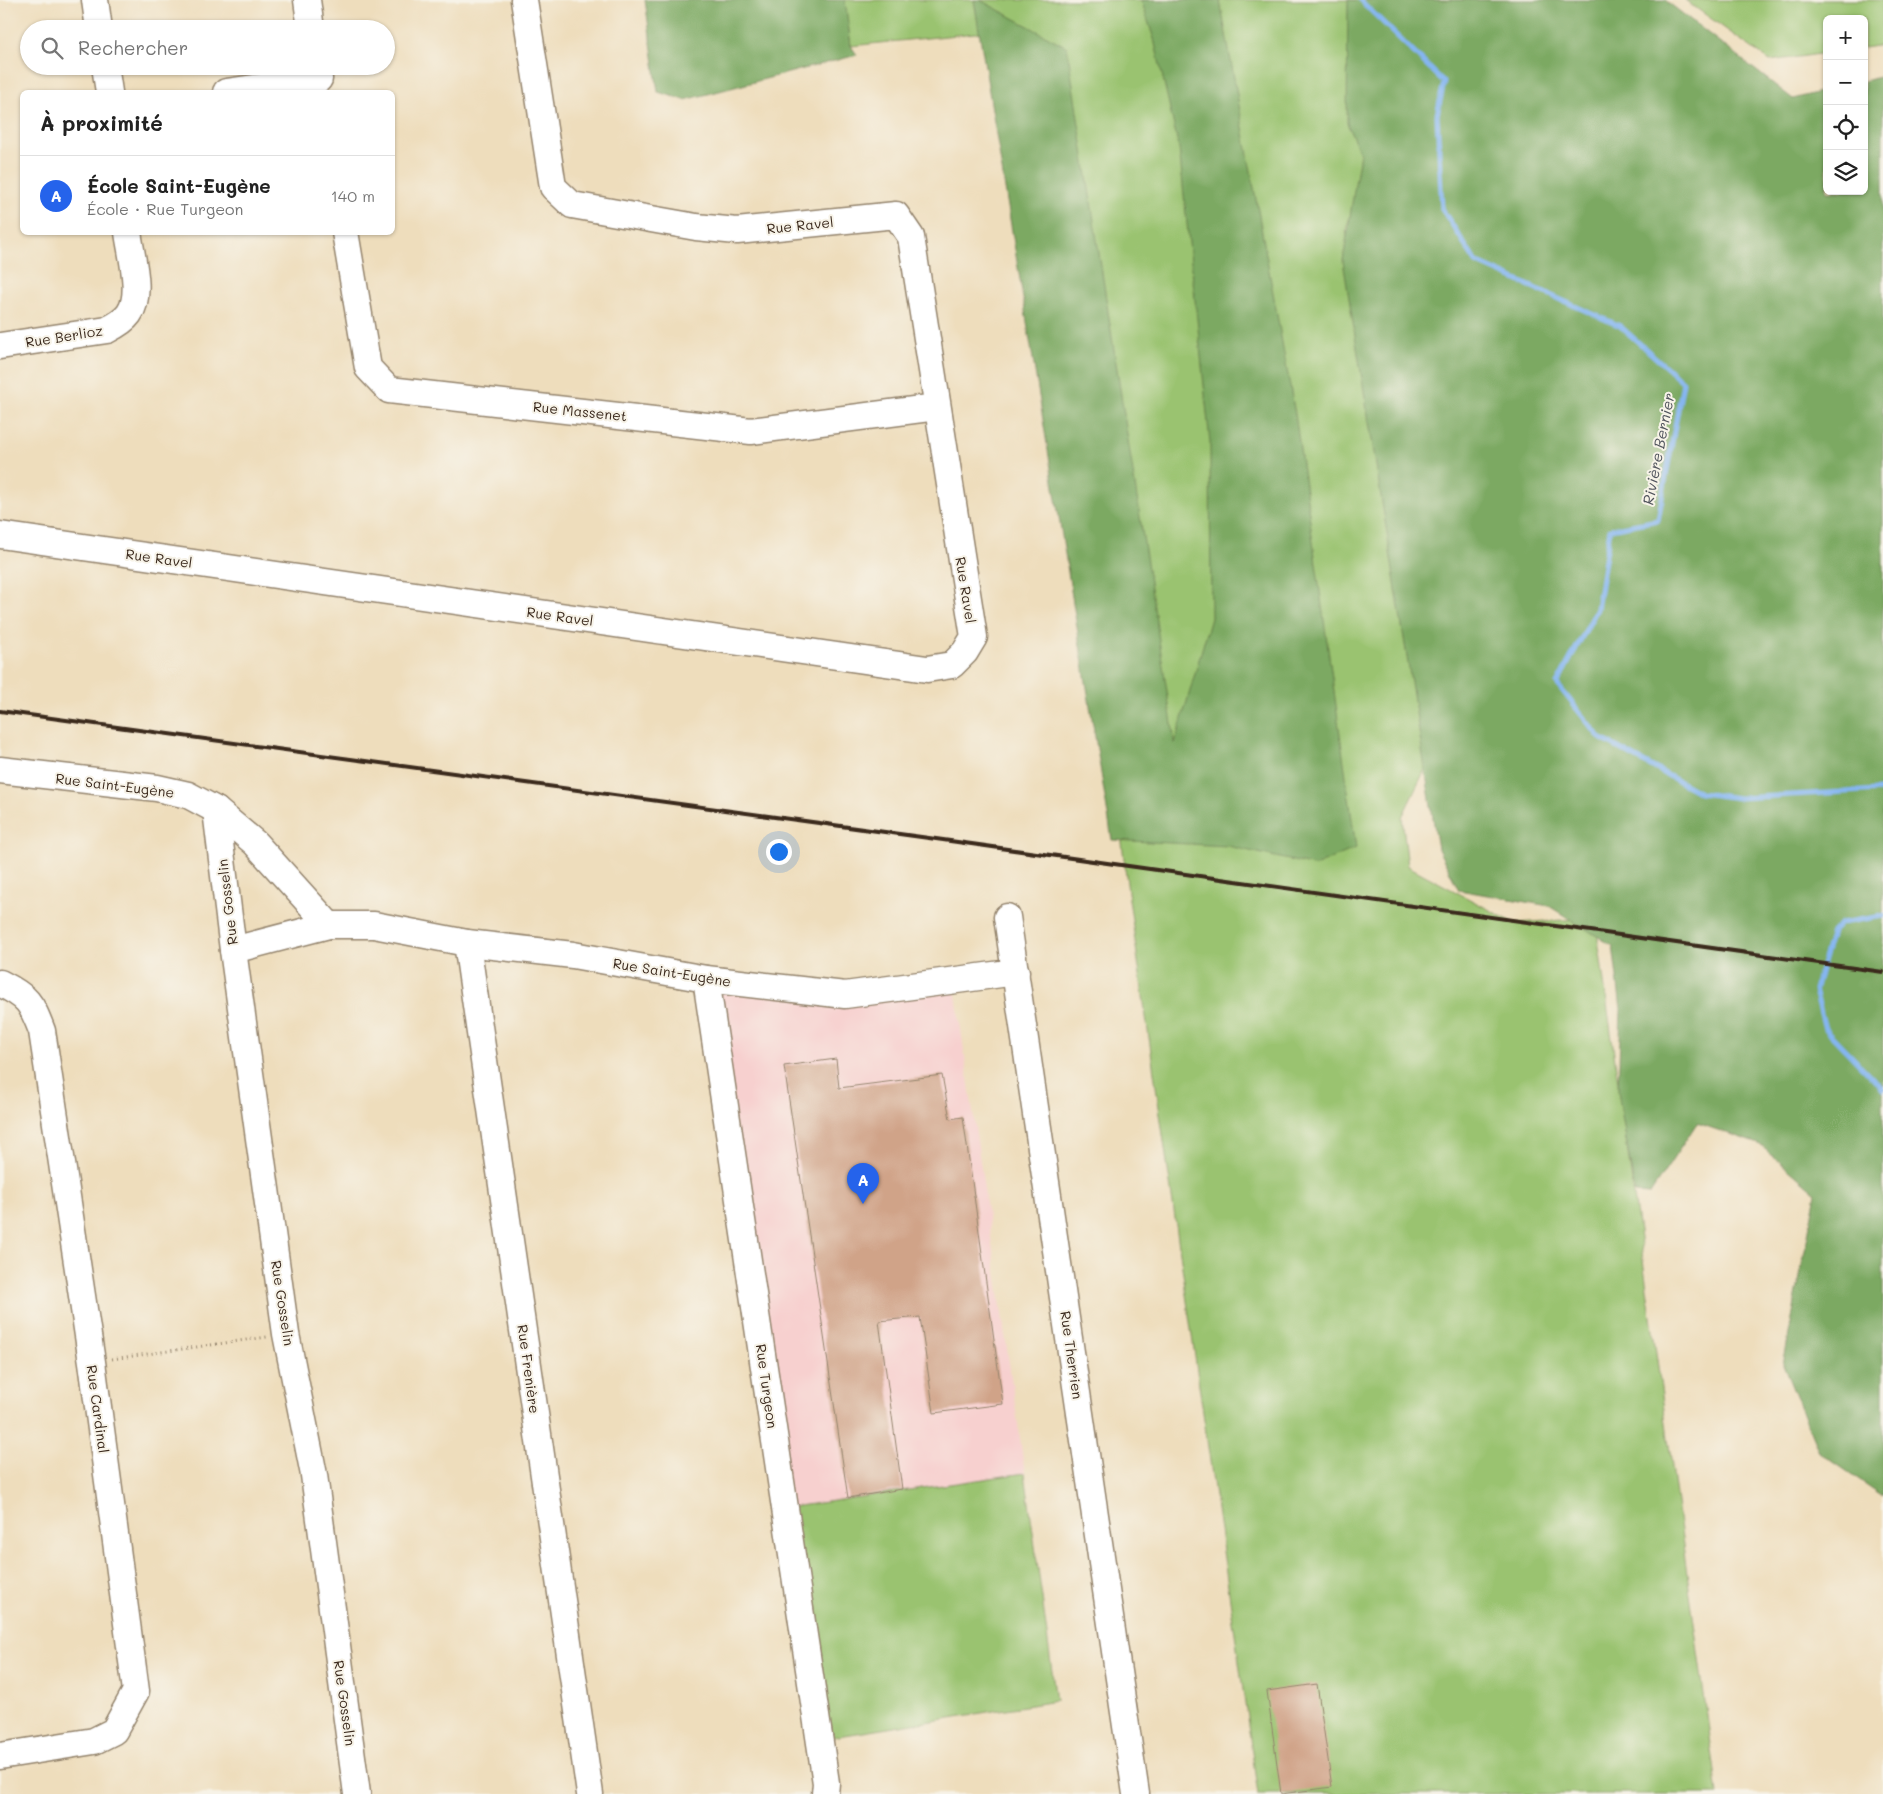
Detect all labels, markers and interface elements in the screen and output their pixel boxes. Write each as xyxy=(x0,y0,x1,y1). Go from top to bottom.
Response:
map controls xyxy=(1823,15,1868,195)
button: + xyxy=(1823,15,1868,60)
search box xyxy=(20,20,395,75)
icon: search xyxy=(38,34,66,62)
text: Rechercher xyxy=(78,35,188,60)
button: − xyxy=(1823,60,1868,105)
button: locate xyxy=(1823,105,1868,150)
text: À proximité xyxy=(40,109,163,136)
button: layers xyxy=(1823,150,1868,195)
text: École Saint-Eugène xyxy=(87,173,271,198)
text: A xyxy=(50,185,62,206)
text: 140 m xyxy=(331,185,375,206)
text: École · Rue Turgeon xyxy=(87,198,243,219)
street label: Rue Ravel xyxy=(766,212,834,238)
street label: Rue Berlioz xyxy=(24,320,104,351)
water label: Rivière Bernier xyxy=(1637,391,1679,507)
street label: Rue Massenet xyxy=(532,397,628,425)
street label: Rue Ravel xyxy=(124,544,194,572)
street label: Rue Ravel xyxy=(951,555,981,625)
street label: Rue Ravel xyxy=(525,602,595,630)
street label: Rue Saint-Eugène xyxy=(55,768,175,802)
your location xyxy=(766,839,792,865)
street label: Rue Gosselin xyxy=(212,858,242,946)
street label: Rue Saint-Eugène xyxy=(612,953,732,991)
pin: A xyxy=(847,1163,879,1204)
street label: Rue Gosselin xyxy=(267,1259,299,1347)
street label: Rue Therrien xyxy=(1056,1310,1088,1400)
street label: Rue Frenière xyxy=(513,1323,545,1415)
street label: Rue Turgeon xyxy=(752,1343,782,1429)
street label: Rue Cardinal xyxy=(82,1364,114,1454)
street label: Rue Gosselin xyxy=(330,1659,360,1747)

